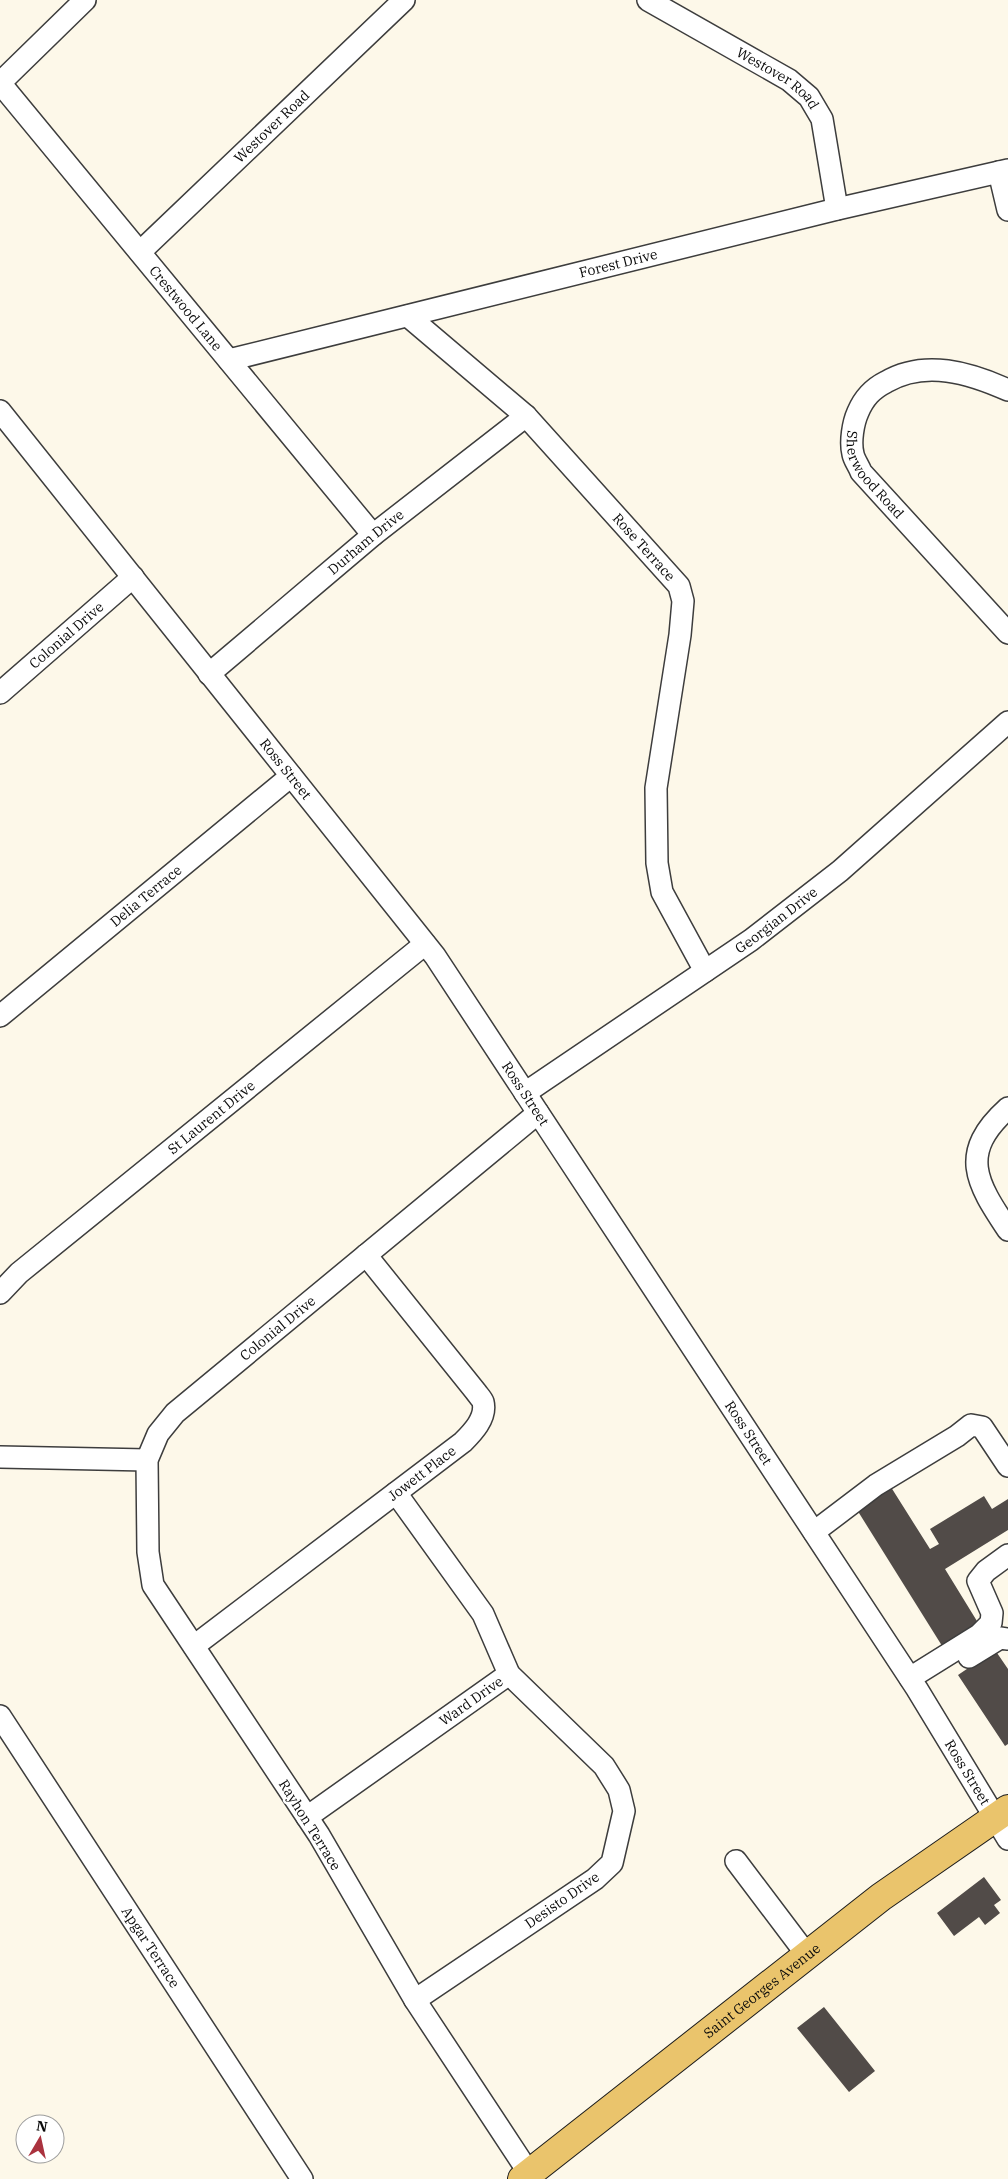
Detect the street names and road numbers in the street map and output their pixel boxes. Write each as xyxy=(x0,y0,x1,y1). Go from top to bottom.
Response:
street label: Westover Road xyxy=(733,43,823,113)
street label: Westover Road xyxy=(230,86,314,167)
street label: Forest Drive xyxy=(577,245,659,282)
street label: Crestwood Lane xyxy=(145,262,226,355)
street label: Sherwood Road xyxy=(843,429,908,523)
street label: Durham Drive xyxy=(324,505,407,578)
street label: Rose Terrace xyxy=(609,509,679,585)
street label: Colonial Drive xyxy=(25,598,107,672)
street label: Ross Street xyxy=(256,735,316,803)
street label: Delia Terrace xyxy=(106,861,185,931)
street label: Georgian Drive xyxy=(732,883,821,957)
street label: Ross Street xyxy=(498,1058,553,1129)
street label: St Laurent Drive xyxy=(164,1076,259,1158)
street label: Colonial Drive xyxy=(236,1292,319,1365)
street label: Ross Street xyxy=(721,1397,776,1468)
street label: Jowett Place xyxy=(384,1442,459,1505)
street label: Ward Drive xyxy=(436,1672,506,1730)
street label: Ross Street xyxy=(941,1736,994,1808)
street label: Rayhon Terrace xyxy=(275,1776,345,1874)
street label: Desisto Drive xyxy=(521,1868,603,1932)
street label: Apgar Terrace xyxy=(118,1903,184,1991)
street label: Saint Georges Avenue xyxy=(700,1939,824,2042)

